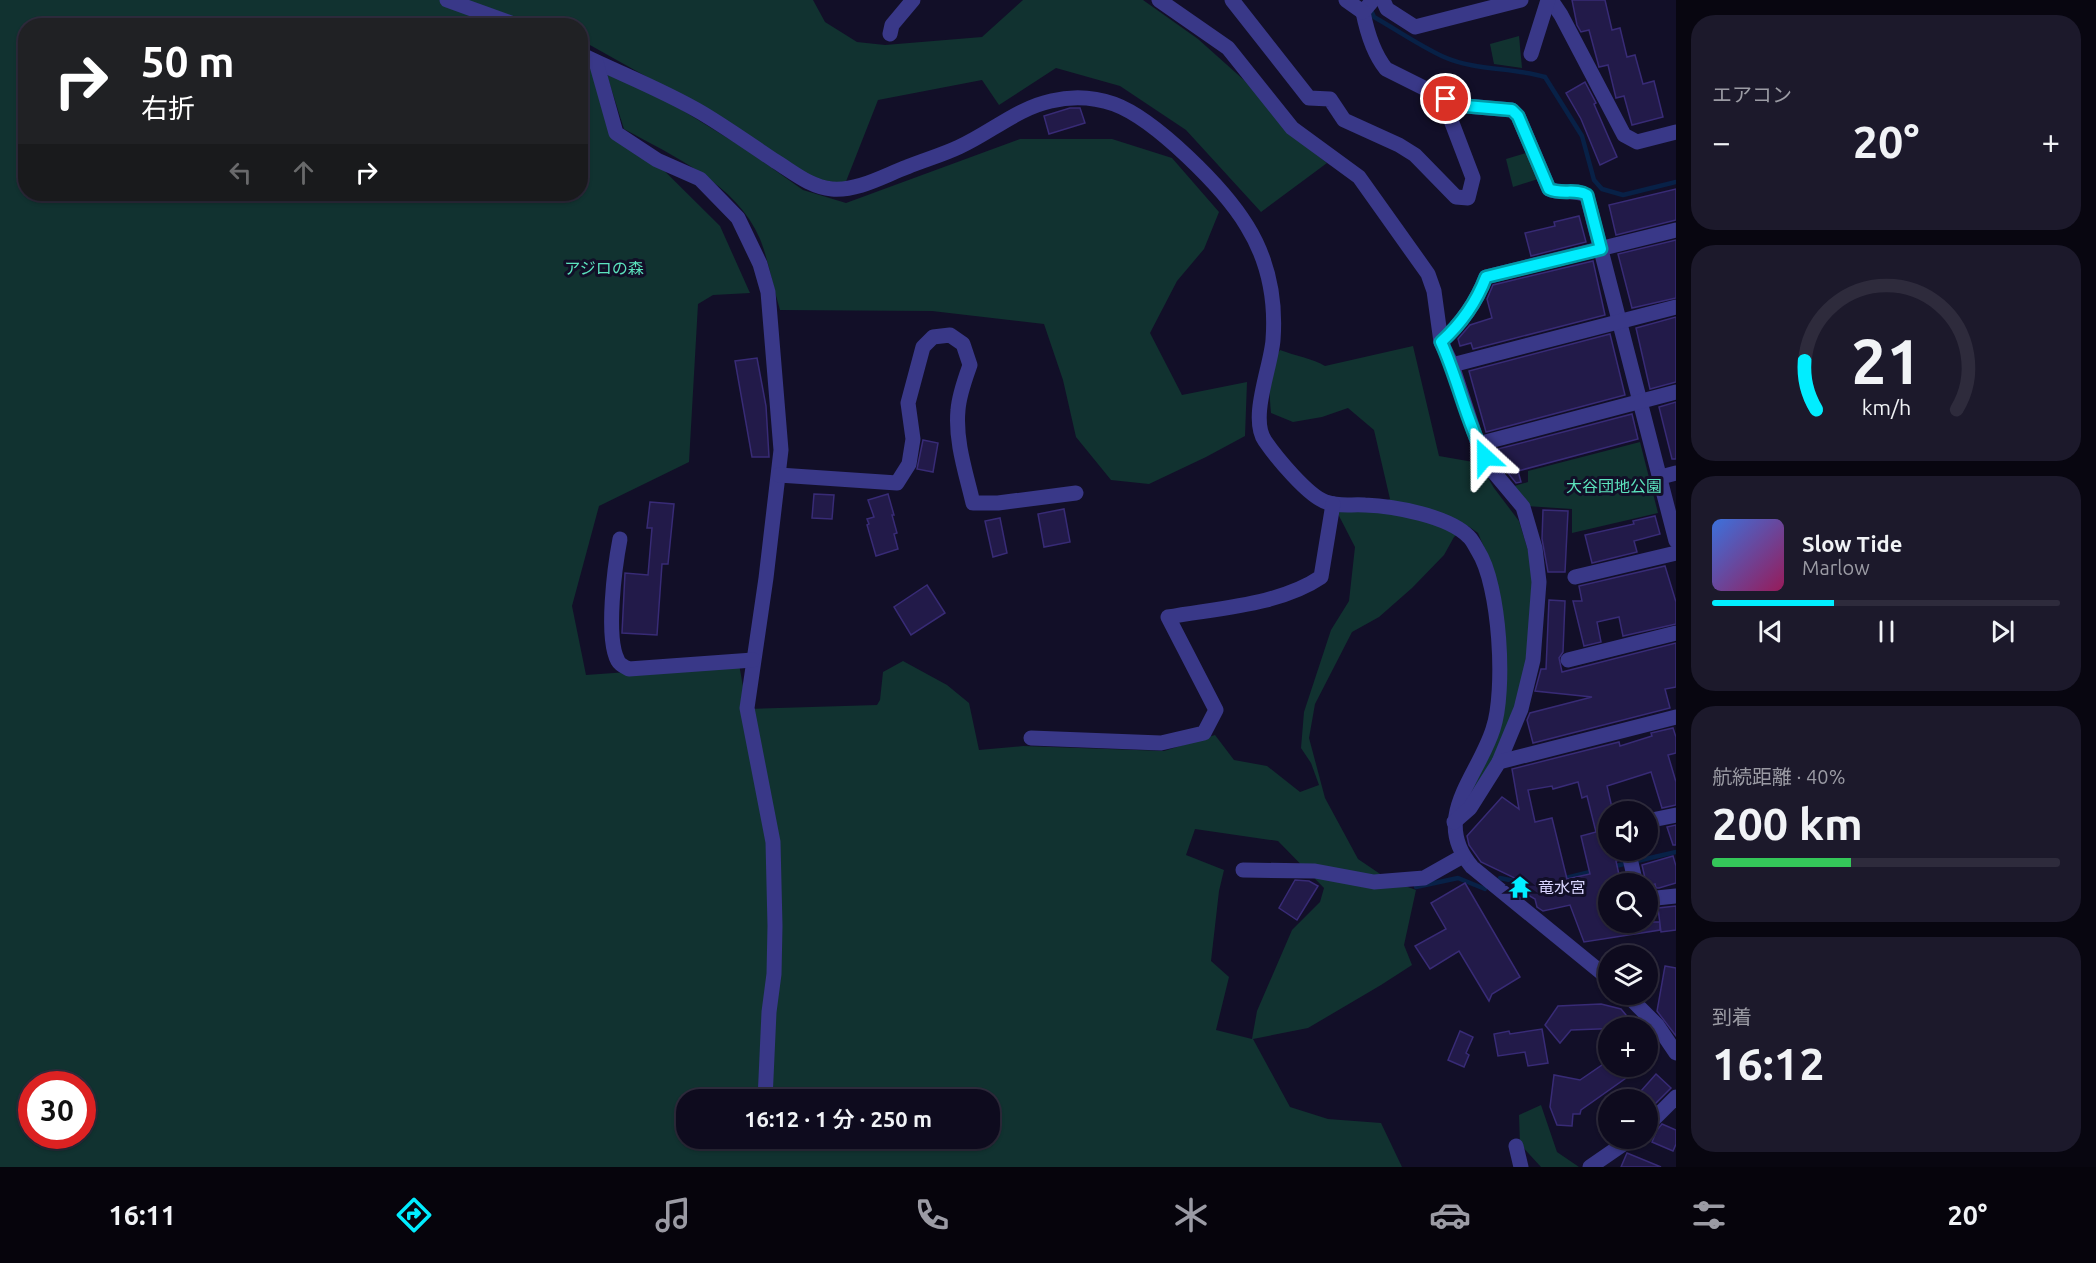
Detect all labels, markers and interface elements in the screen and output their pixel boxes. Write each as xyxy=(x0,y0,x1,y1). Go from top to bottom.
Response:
text: 50 m xyxy=(141,38,235,85)
icon: right xyxy=(42,42,120,120)
pin xyxy=(1420,73,1471,124)
icon: arrive xyxy=(1429,82,1462,115)
text: エアコン xyxy=(1712,83,1792,106)
text: 右折 xyxy=(141,93,195,123)
text: 20° xyxy=(1853,116,1919,167)
text: − xyxy=(1712,123,1731,160)
text: + xyxy=(2041,123,2060,160)
icon: left xyxy=(224,156,257,189)
icon: ahead xyxy=(287,156,320,189)
icon: right xyxy=(350,156,383,189)
park label: アジロの森 xyxy=(564,259,644,277)
text: 21 xyxy=(1851,326,1921,396)
text: km/h xyxy=(1861,396,1911,420)
position arrow xyxy=(1453,425,1517,489)
park label: 大谷団地公園 xyxy=(1566,477,1662,495)
text: Slow Tide xyxy=(1802,531,1902,556)
text: Marlow xyxy=(1802,556,1870,579)
icon: previous xyxy=(1754,615,1787,648)
icon: pause xyxy=(1870,615,1903,648)
icon: next xyxy=(1986,615,2019,648)
text: 航続距離 · 40% xyxy=(1712,765,1845,788)
text: 200 km xyxy=(1712,798,1863,849)
map controls xyxy=(1598,801,1658,1149)
button: sound xyxy=(1598,801,1658,861)
button: search xyxy=(1598,873,1658,933)
temple icon: 竜水宮 xyxy=(1507,874,1533,900)
place label: 竜水宮 xyxy=(1538,878,1586,896)
button: layers xyxy=(1598,945,1658,1005)
text: 到着 xyxy=(1712,1005,1752,1028)
button: + xyxy=(1598,1017,1658,1077)
text: 16:12 xyxy=(1712,1038,1825,1089)
speed limit sign: 30 xyxy=(18,1071,96,1149)
button: − xyxy=(1598,1089,1658,1149)
text: 16:12 · 1 分 · 250 m xyxy=(744,1106,932,1131)
icon: directions xyxy=(393,1194,435,1236)
icon: music xyxy=(652,1194,694,1236)
icon: phone xyxy=(911,1194,953,1236)
icon: climate xyxy=(1170,1194,1212,1236)
icon: car xyxy=(1429,1194,1471,1236)
icon: filters xyxy=(1688,1194,1730,1236)
text: 16:11 xyxy=(109,1200,176,1230)
text: 20° xyxy=(1947,1200,1987,1230)

